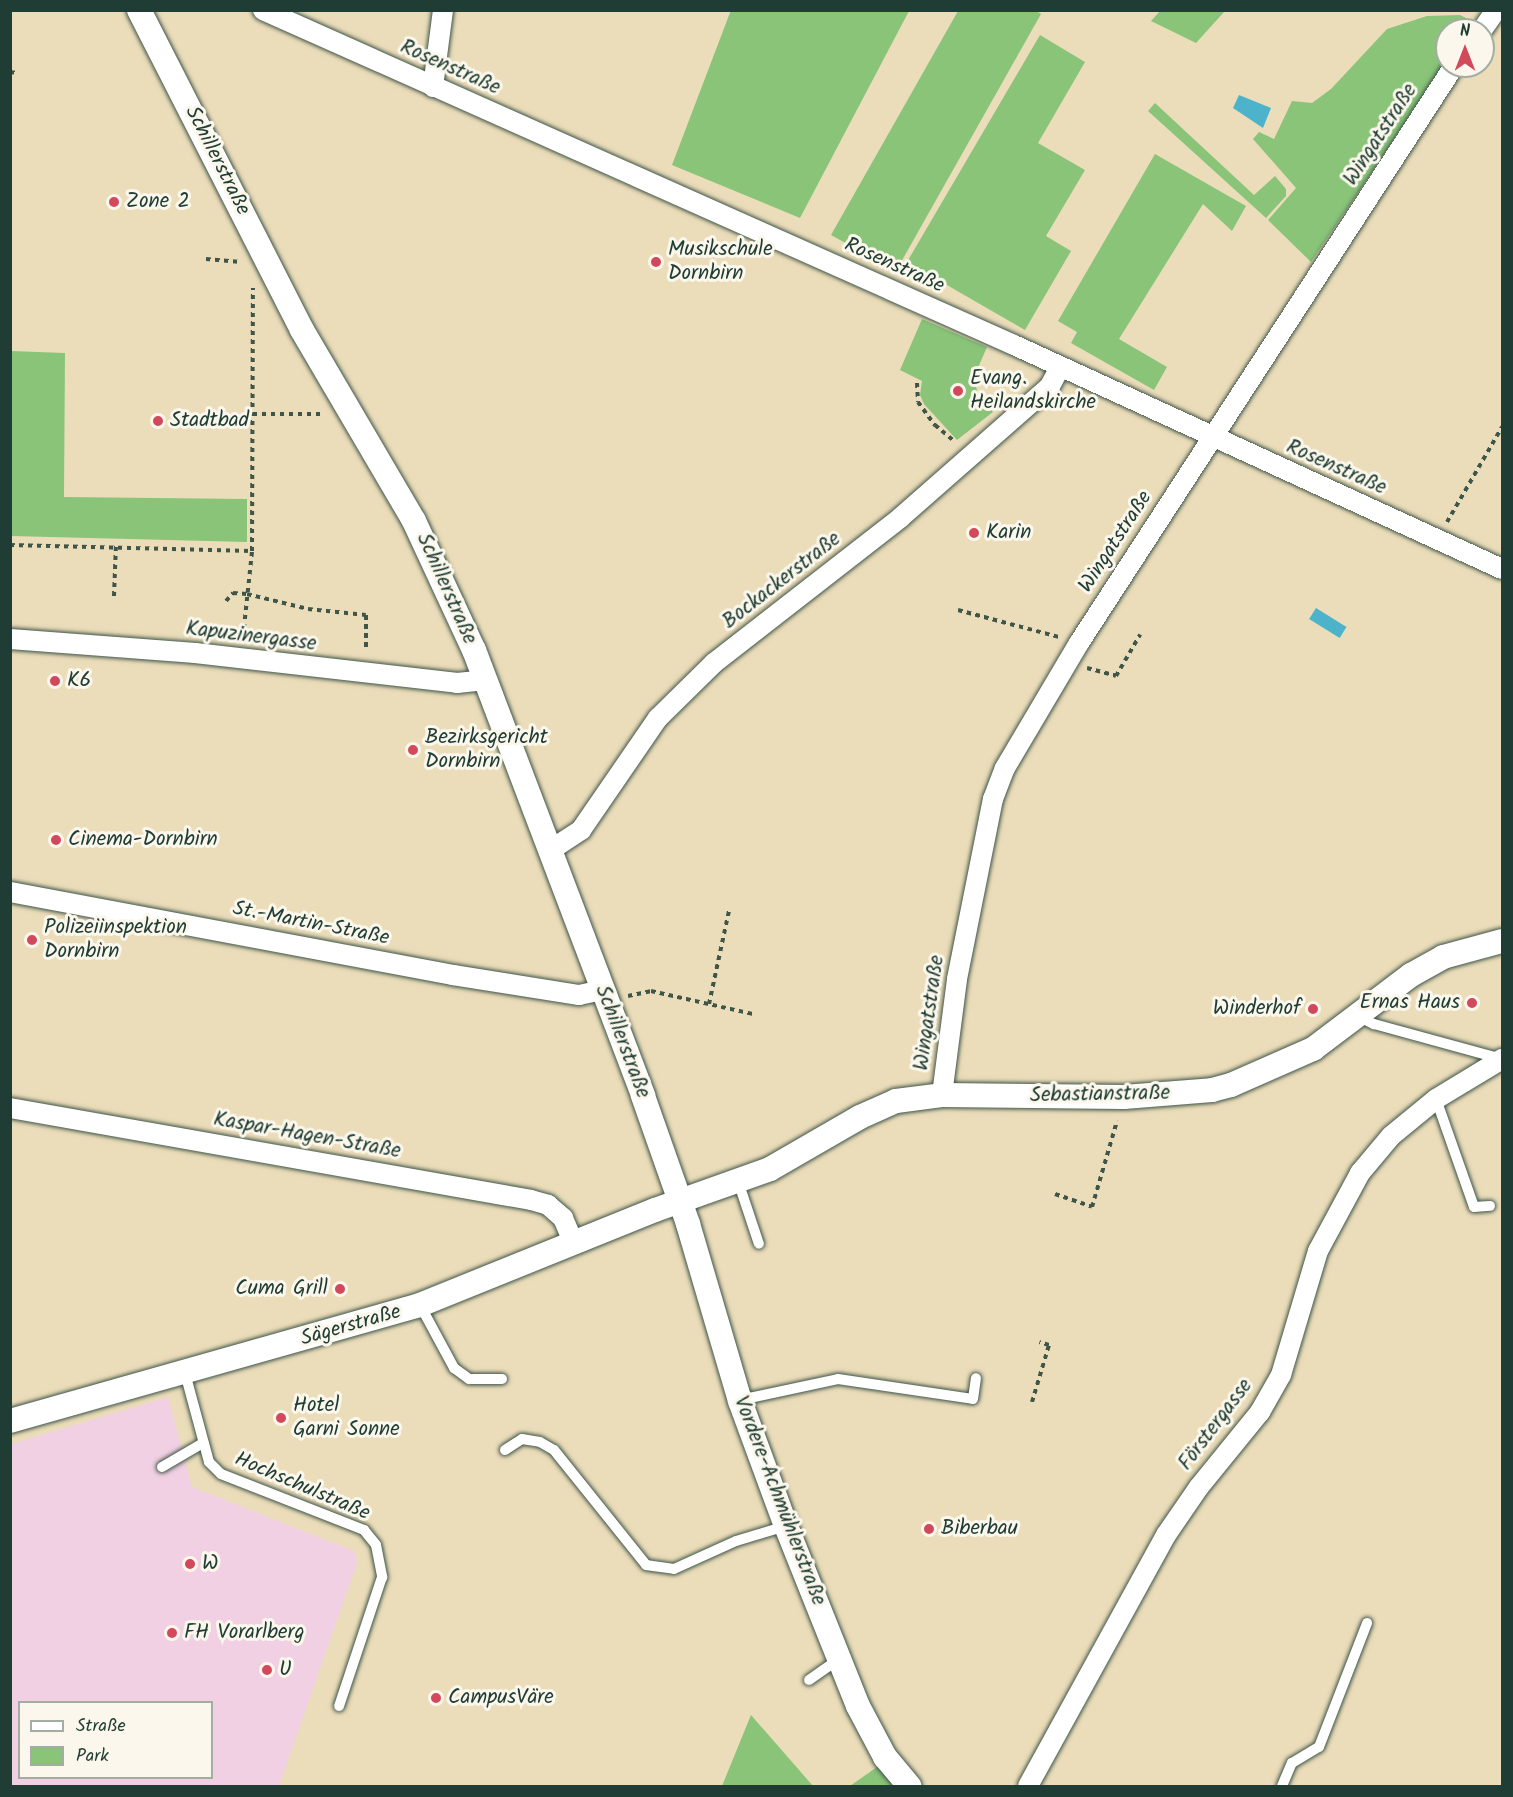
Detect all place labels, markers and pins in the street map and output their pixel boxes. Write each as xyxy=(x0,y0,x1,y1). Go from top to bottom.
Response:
place label: Zone 2 xyxy=(126,189,190,215)
marker: Zone 2 xyxy=(107,195,121,209)
place label: Musikschule Dornbirn xyxy=(668,237,773,287)
marker: Musikschule Dornbirn xyxy=(649,255,663,269)
place label: Evang. Heilandskirche xyxy=(970,366,1096,416)
marker: Evang. Heilandskirche xyxy=(951,384,965,398)
place label: Stadtbad xyxy=(170,408,249,434)
marker: Stadtbad xyxy=(151,414,165,428)
place label: Karin xyxy=(986,520,1031,546)
marker: Karin xyxy=(967,526,981,540)
place label: K6 xyxy=(67,668,91,694)
marker: K6 xyxy=(48,674,62,688)
place label: Bezirksgericht Dornbirn xyxy=(425,725,548,775)
marker: Bezirksgericht Dornbirn xyxy=(406,743,420,757)
place label: Cinema-Dornbirn xyxy=(68,827,218,853)
marker: Cinema-Dornbirn xyxy=(49,833,63,847)
place label: Polizeiinspektion Dornbirn xyxy=(44,915,187,965)
marker: Polizeiinspektion Dornbirn xyxy=(25,933,39,947)
place label: Ernas Haus xyxy=(1359,990,1460,1016)
place label: Winderhof xyxy=(1213,996,1301,1022)
marker: Ernas Haus xyxy=(1465,996,1479,1010)
marker: Winderhof xyxy=(1306,1002,1320,1016)
place label: Cuma Grill xyxy=(235,1276,328,1302)
marker: Cuma Grill xyxy=(333,1282,347,1296)
place label: Hotel Garni Sonne xyxy=(293,1393,400,1443)
marker: Hotel Garni Sonne xyxy=(274,1411,288,1425)
place label: Biberbau xyxy=(941,1516,1018,1542)
marker: Biberbau xyxy=(922,1522,936,1536)
place label: W xyxy=(202,1551,218,1577)
marker: W xyxy=(183,1557,197,1571)
place label: FH Vorarlberg xyxy=(184,1620,304,1646)
marker: FH Vorarlberg xyxy=(165,1626,179,1640)
place label: U xyxy=(279,1657,292,1683)
marker: U xyxy=(260,1663,274,1677)
place label: CampusVäre xyxy=(448,1685,554,1711)
marker: CampusVäre xyxy=(429,1691,443,1705)

